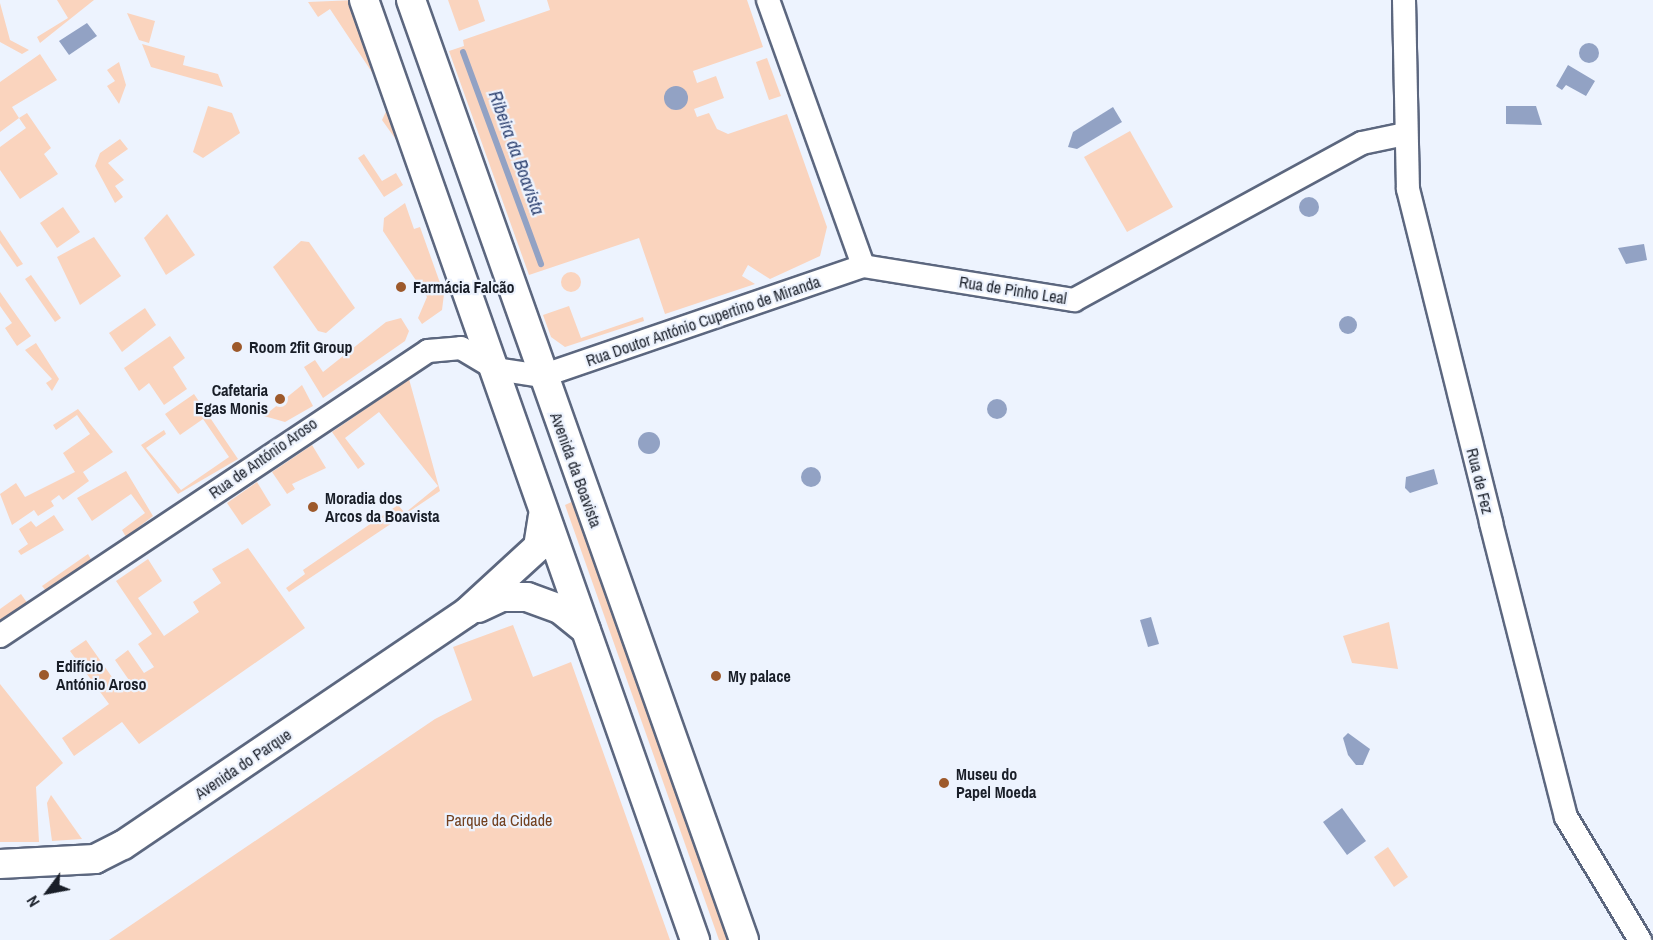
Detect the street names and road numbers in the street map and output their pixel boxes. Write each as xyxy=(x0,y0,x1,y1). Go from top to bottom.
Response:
street label: Rua Doutor António Cupertino de Miranda xyxy=(583,272,823,370)
street label: Rua de Pinho Leal xyxy=(958,272,1068,308)
street label: Avenida da Boavista xyxy=(546,410,606,530)
street label: Rua de António Aroso xyxy=(205,413,321,503)
street label: Rua de Fez xyxy=(1463,446,1497,516)
street label: Avenida do Parque xyxy=(191,725,295,803)

